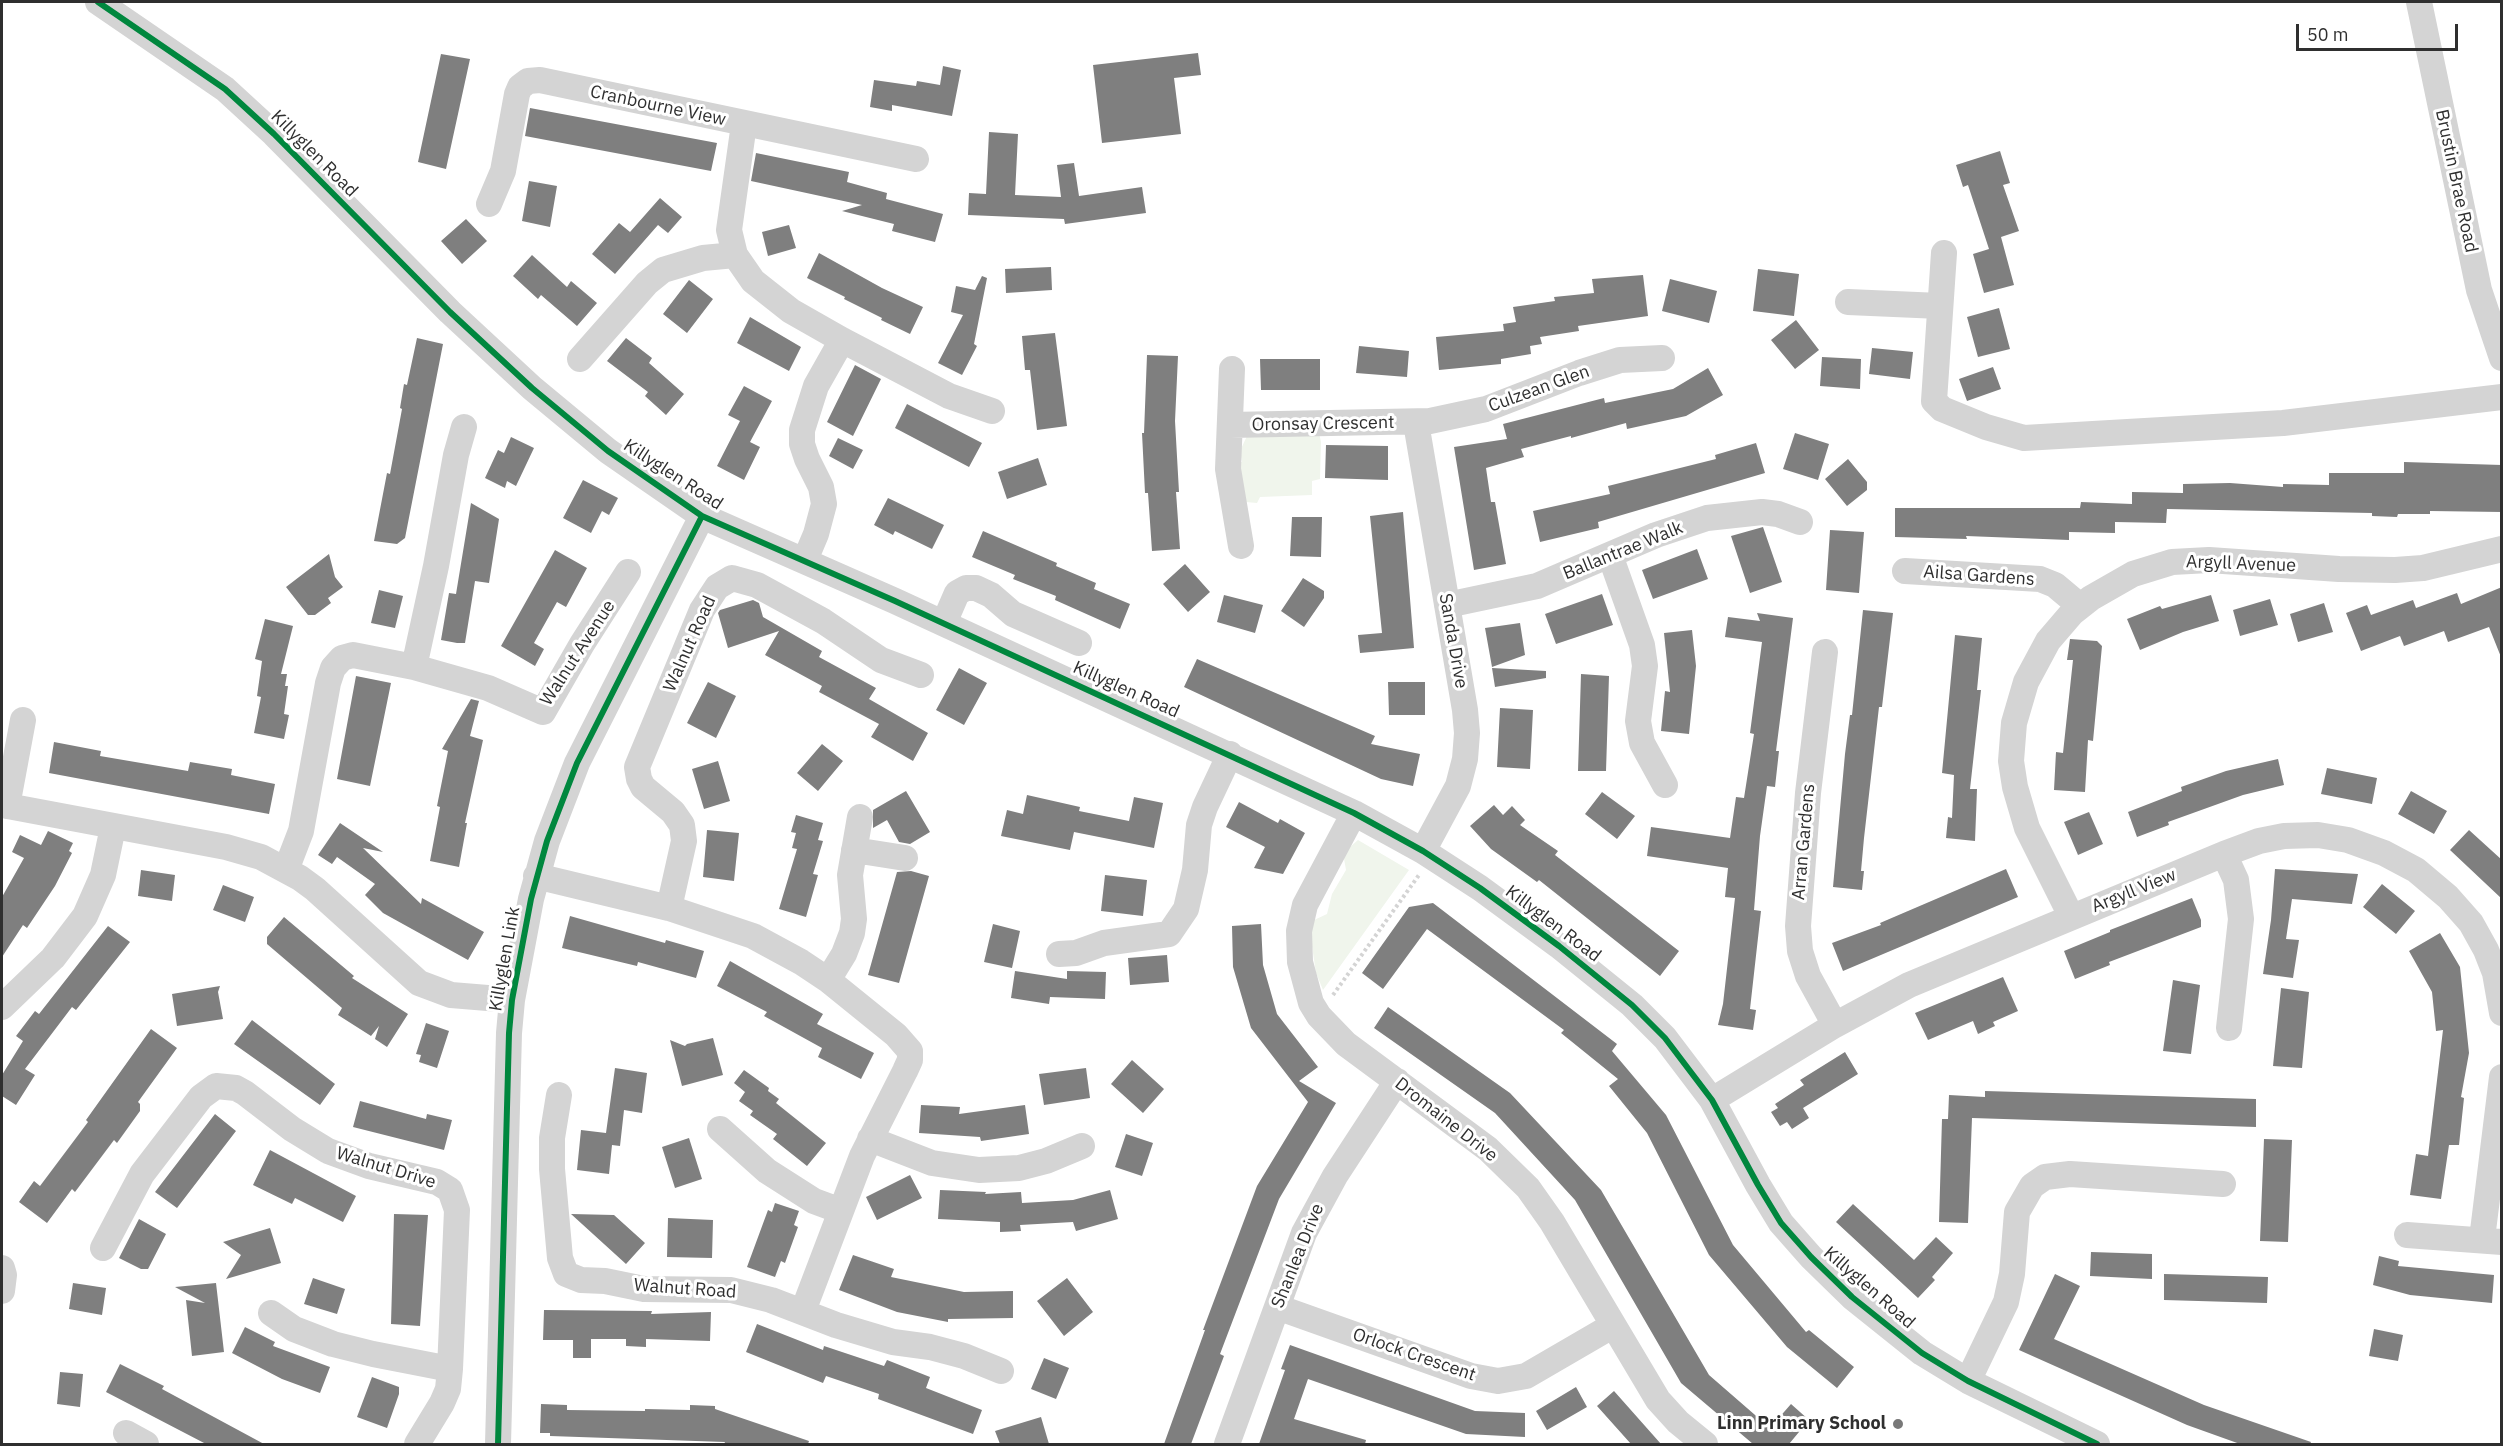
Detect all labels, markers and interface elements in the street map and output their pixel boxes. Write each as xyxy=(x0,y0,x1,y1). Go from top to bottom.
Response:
scale bar xyxy=(2299,12,2461,50)
text: 50 m xyxy=(2307,23,2349,46)
street label: Cranbourne View xyxy=(588,81,728,131)
street label: Killyglen Road xyxy=(266,106,362,202)
street label: Brustin Brae Road xyxy=(2430,107,2482,255)
street label: Culzean Glen xyxy=(1486,361,1592,417)
street label: Oronsay Crescent xyxy=(1251,412,1395,436)
street label: Killyglen Road xyxy=(619,435,727,515)
street label: Ballantrae Walk xyxy=(1560,517,1686,585)
street label: Argyll Avenue xyxy=(2185,551,2297,577)
street label: Ailsa Gardens xyxy=(1923,561,2035,591)
street label: Sanda Drive xyxy=(1434,592,1472,690)
street label: Walnut Road xyxy=(659,593,721,695)
street label: Walnut Avenue xyxy=(536,596,620,710)
street label: Killyglen Road xyxy=(1070,657,1182,723)
street label: Arran Gardens xyxy=(1788,783,1820,901)
street label: Argyll View xyxy=(2089,864,2179,918)
street label: Killyglen Road xyxy=(1501,881,1605,967)
street label: Killyglen Link xyxy=(485,905,525,1013)
street label: Dromaine Drive xyxy=(1390,1073,1502,1167)
street label: Walnut Drive xyxy=(334,1143,438,1193)
street label: Shanlea Drive xyxy=(1267,1201,1329,1311)
street label: Killyglen Road xyxy=(1819,1242,1919,1334)
street label: Walnut Road xyxy=(633,1275,737,1303)
street label: Orlock Crescent xyxy=(1350,1324,1478,1386)
place label: Linn Primary School xyxy=(1717,1413,1886,1435)
marker: Linn Primary School xyxy=(1891,1417,1905,1431)

